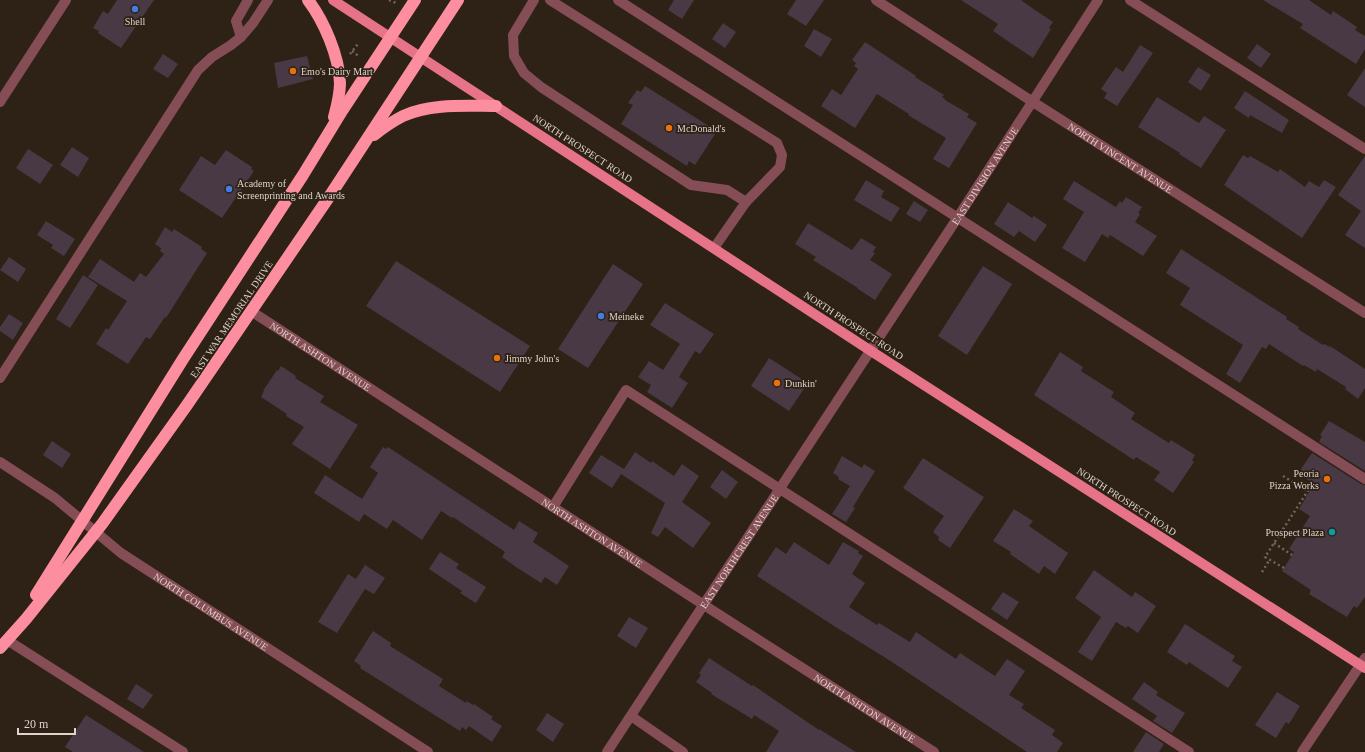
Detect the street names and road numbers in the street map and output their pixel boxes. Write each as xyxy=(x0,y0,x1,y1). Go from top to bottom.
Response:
street label: NORTH PROSPECT ROAD xyxy=(531,112,635,185)
street label: NORTH VINCENT AVENUE xyxy=(1066,121,1175,195)
street label: EAST DIVISION AVENUE xyxy=(950,125,1020,227)
street label: EAST WAR MEMORIAL DRIVE xyxy=(188,259,275,380)
street label: NORTH PROSPECT ROAD xyxy=(802,289,906,362)
street label: NORTH ASHTON AVENUE xyxy=(268,320,373,393)
street label: NORTH PROSPECT ROAD xyxy=(1075,465,1179,538)
street label: EAST NORTHCREST AVENUE xyxy=(698,493,780,611)
street label: NORTH ASHTON AVENUE xyxy=(540,496,645,570)
street label: NORTH COLUMBUS AVENUE xyxy=(152,571,270,653)
street label: NORTH ASHTON AVENUE xyxy=(812,672,917,745)

